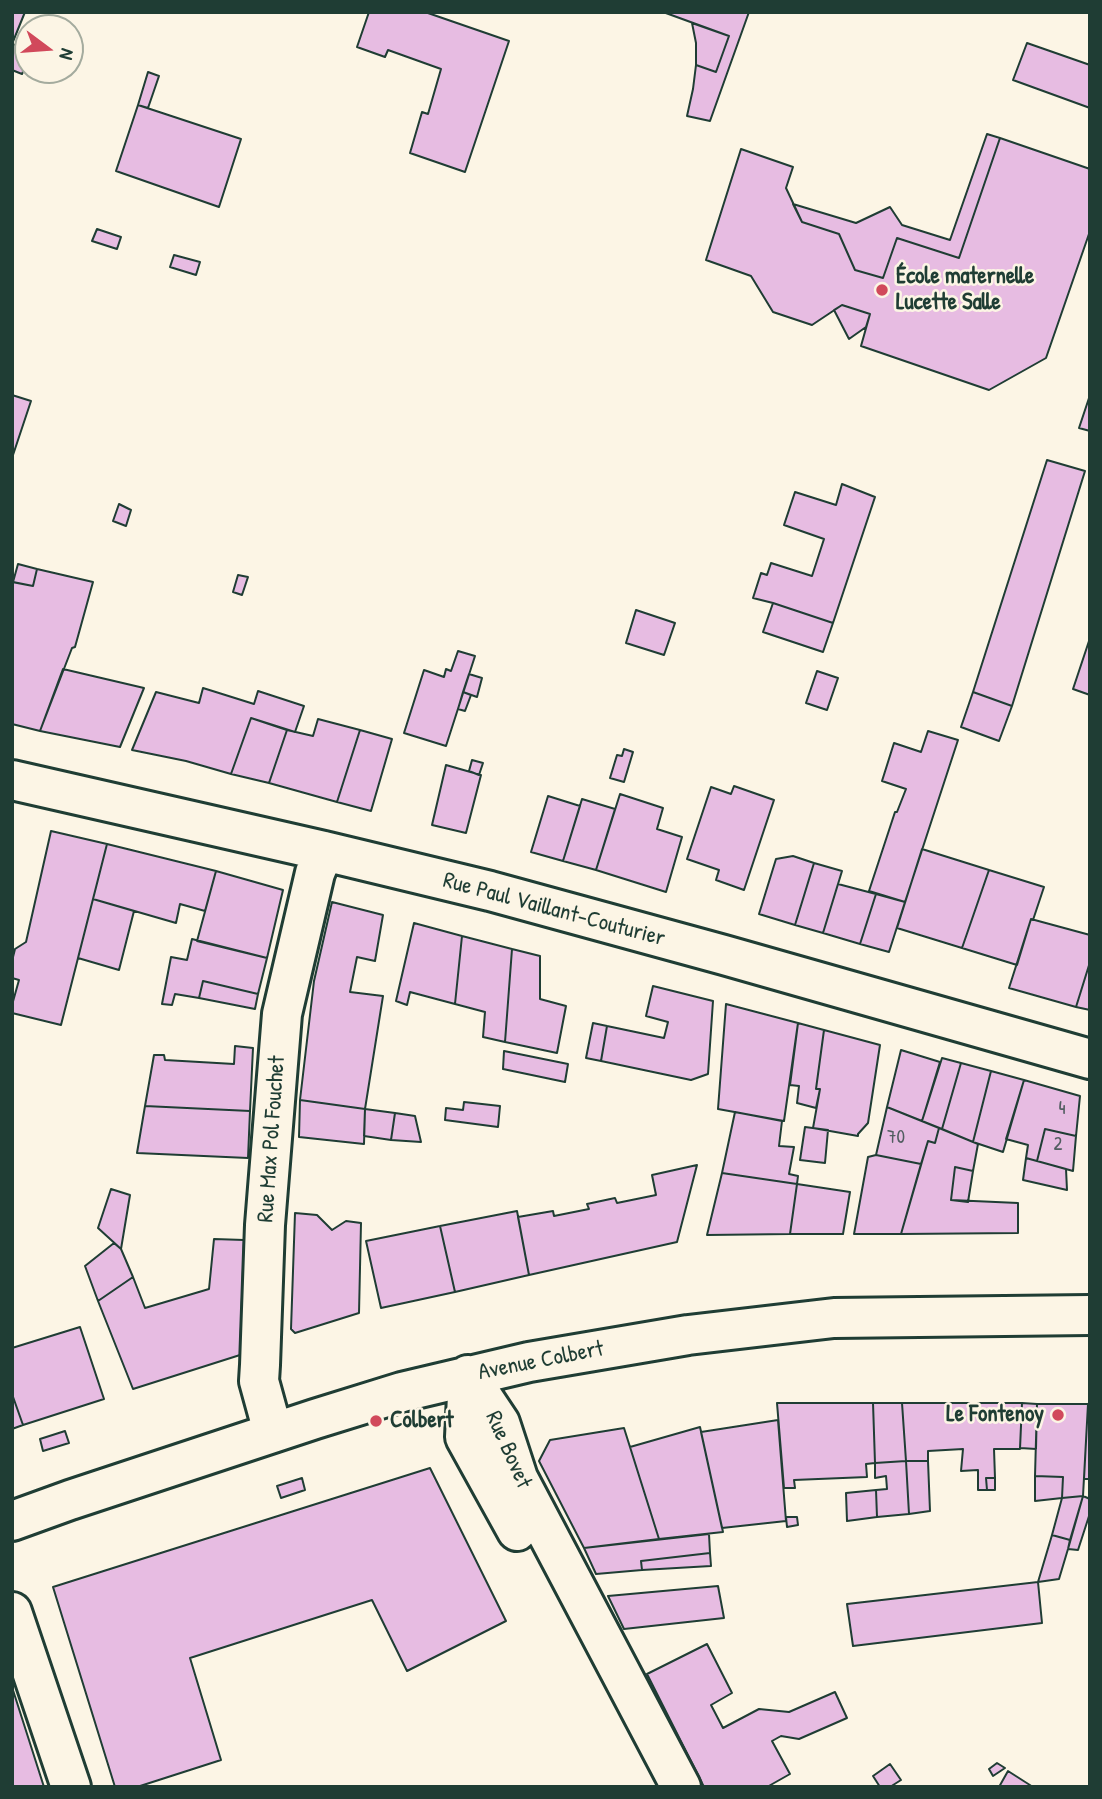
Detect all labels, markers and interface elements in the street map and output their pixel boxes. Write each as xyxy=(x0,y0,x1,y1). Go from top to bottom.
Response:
north arrow xyxy=(14,14,84,84)
text: N xyxy=(53,46,81,63)
place label: École maternelle Lucette Salle xyxy=(896,263,1034,317)
marker: École maternelle Lucette Salle xyxy=(874,282,890,298)
street label: Rue Paul Vaillant-Couturier xyxy=(440,867,668,953)
street label: Rue Max Pol Fouchet xyxy=(252,1055,292,1223)
house number: 4 xyxy=(1058,1098,1066,1120)
house number: 70 xyxy=(887,1127,905,1149)
house number: 2 xyxy=(1054,1134,1062,1156)
street label: Avenue Colbert xyxy=(476,1335,606,1387)
place label: Le Fontenoy xyxy=(946,1401,1044,1429)
place label: Colbert xyxy=(390,1407,453,1435)
street label: Rue Bovet xyxy=(479,1407,537,1493)
marker: Le Fontenoy xyxy=(1050,1407,1066,1423)
marker: Colbert xyxy=(368,1413,384,1429)

